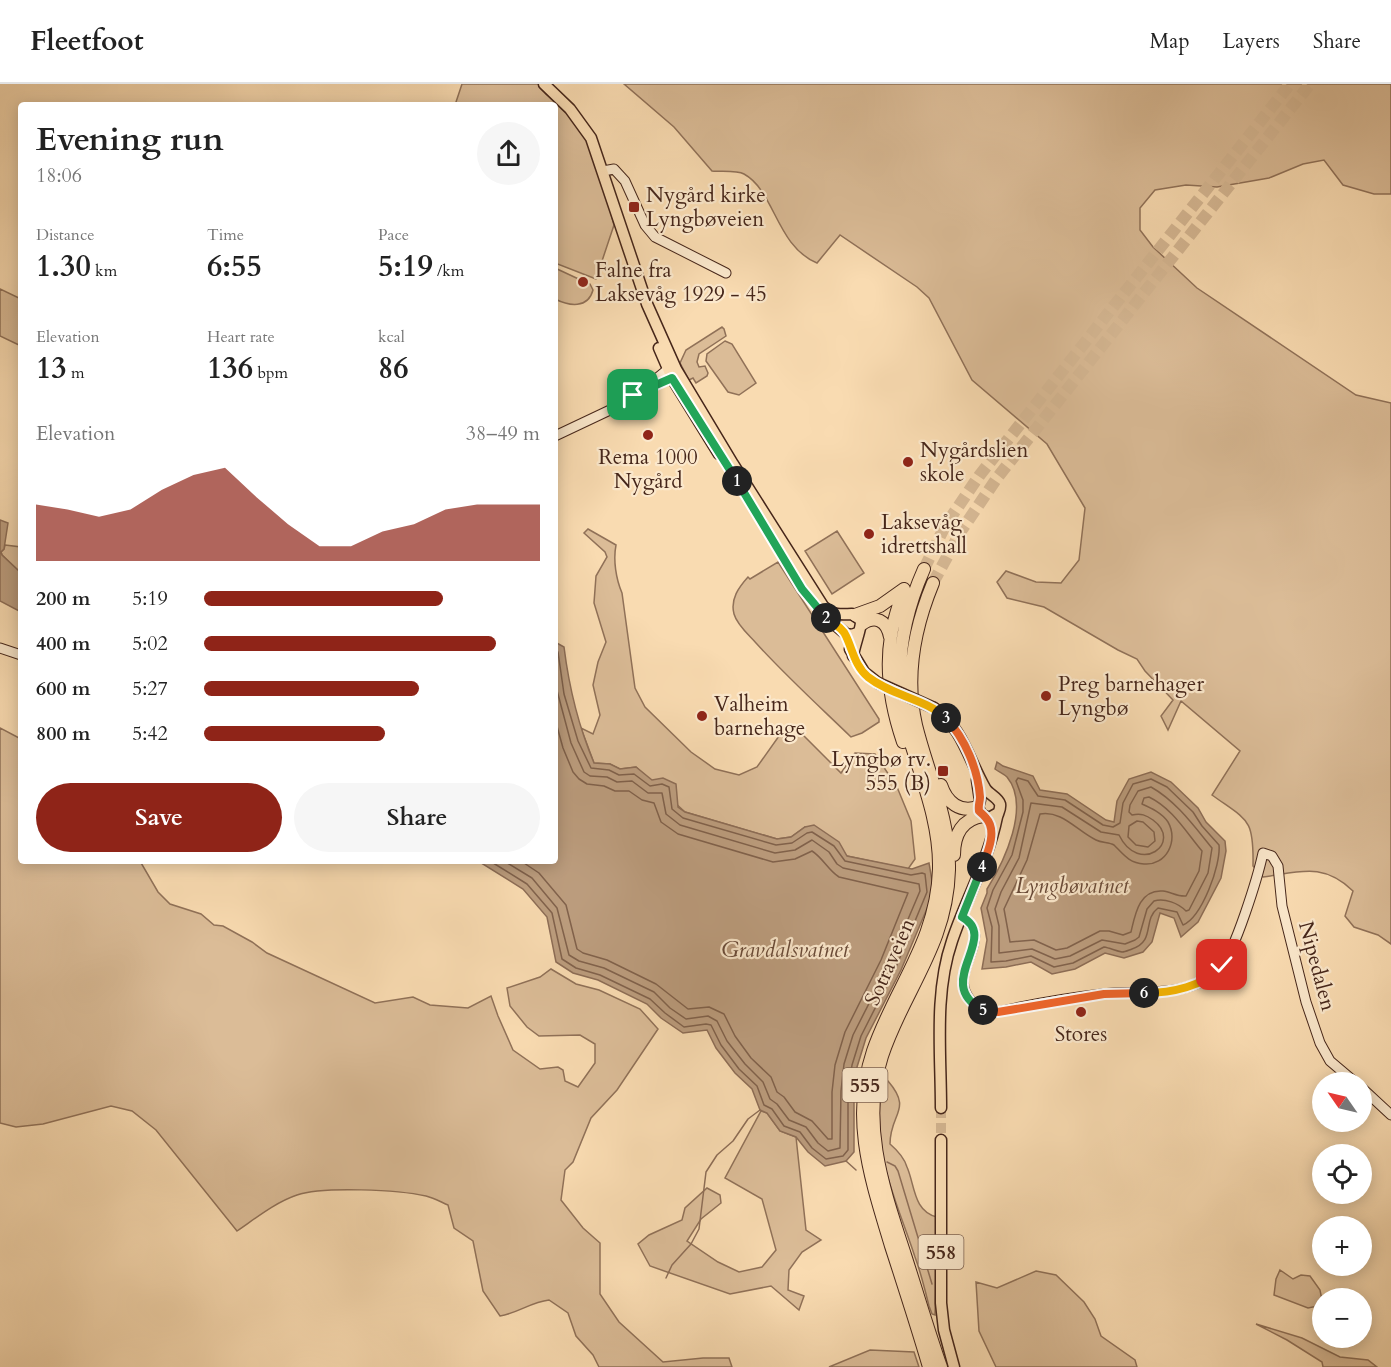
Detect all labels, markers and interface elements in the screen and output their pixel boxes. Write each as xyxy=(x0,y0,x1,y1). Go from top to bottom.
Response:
text: Fleetfoot xyxy=(30,22,144,60)
text: Map xyxy=(1150,27,1190,56)
text: Layers xyxy=(1223,27,1280,56)
text: Share xyxy=(1313,27,1361,56)
text: Evening run xyxy=(36,117,224,162)
button: share xyxy=(477,122,540,185)
text: 18:06 xyxy=(36,162,82,189)
place label: Nygård kirke Lyngbøveien xyxy=(646,181,766,234)
marker: Nygård kirke Lyngbøveien xyxy=(627,200,641,214)
text: Distance xyxy=(36,224,94,246)
text: Time xyxy=(207,224,244,246)
text: Pace xyxy=(378,224,409,246)
text: 1.30 xyxy=(36,246,91,287)
text: 6:55 xyxy=(207,246,262,287)
text: 5:19 xyxy=(378,246,433,287)
place label: Falne fra Laksevåg 1929 - 45 xyxy=(595,256,767,309)
text: km xyxy=(91,260,117,282)
text: /km xyxy=(433,260,464,282)
marker: Falne fra Laksevåg 1929 - 45 xyxy=(576,275,590,289)
text: Elevation xyxy=(36,326,100,348)
text: Heart rate xyxy=(207,326,275,348)
text: kcal xyxy=(378,326,405,348)
text: 13 xyxy=(36,348,67,389)
text: 136 xyxy=(207,348,253,389)
text: 86 xyxy=(378,348,409,389)
text: m xyxy=(67,362,85,384)
text: bpm xyxy=(253,362,288,384)
pin xyxy=(607,369,658,420)
icon: arrive xyxy=(616,378,649,411)
text: Elevation xyxy=(36,420,115,447)
text: 38–49 m xyxy=(466,420,540,447)
marker: Rema 1000 Nygård xyxy=(641,428,655,442)
place label: Nygårdslien skole xyxy=(920,436,1028,489)
place label: Rema 1000 Nygård xyxy=(598,443,698,496)
marker: Nygårdslien skole xyxy=(901,455,915,469)
pin: 1 xyxy=(722,466,752,496)
text: 1 xyxy=(733,470,741,492)
place label: Laksevåg idrettshall xyxy=(881,508,967,561)
marker: Laksevåg idrettshall xyxy=(862,527,876,541)
text: 200 m xyxy=(36,585,91,612)
text: 5:19 xyxy=(132,585,168,612)
pin: 2 xyxy=(811,603,841,633)
text: 2 xyxy=(822,607,830,629)
text: 400 m xyxy=(36,630,91,657)
text: 5:02 xyxy=(132,630,168,657)
place label: Preg barnehager Lyngbø xyxy=(1058,670,1204,723)
text: 600 m xyxy=(36,675,91,702)
text: 5:27 xyxy=(132,675,168,702)
marker: Preg barnehager Lyngbø xyxy=(1039,689,1053,703)
place label: Valheim barnehage xyxy=(714,690,805,743)
pin: 3 xyxy=(931,703,961,733)
text: 3 xyxy=(942,707,950,729)
marker: Valheim barnehage xyxy=(695,709,709,723)
text: 800 m xyxy=(36,720,91,747)
text: 5:42 xyxy=(132,720,168,747)
place label: Lyngbø rv. 555 (B) xyxy=(831,745,931,798)
marker: Lyngbø rv. 555 (B) xyxy=(936,764,950,778)
button: Save xyxy=(36,783,282,852)
button: Share xyxy=(294,783,540,852)
pin: 4 xyxy=(967,852,997,882)
text: 4 xyxy=(978,856,986,878)
water label: Lyngbøvatnet xyxy=(1015,871,1130,901)
street label: Sotraveien xyxy=(858,914,922,1010)
street label: Nipedalen xyxy=(1291,918,1343,1014)
water label: Gravdalsvatnet xyxy=(721,935,850,965)
pin xyxy=(1196,939,1247,990)
icon: check xyxy=(1205,948,1238,981)
pin: 6 xyxy=(1129,978,1159,1008)
text: 6 xyxy=(1140,982,1148,1004)
pin: 5 xyxy=(968,995,998,1025)
text: 5 xyxy=(979,999,987,1021)
marker: Stores xyxy=(1074,1005,1088,1019)
place label: Stores xyxy=(1055,1020,1107,1049)
road number: 555 xyxy=(842,1068,888,1102)
north arrow xyxy=(1312,1072,1372,1132)
map controls xyxy=(1312,1072,1372,1348)
button: locate xyxy=(1312,1144,1372,1204)
button: + xyxy=(1312,1216,1372,1276)
road number: 558 xyxy=(918,1235,964,1269)
button: − xyxy=(1312,1288,1372,1348)

